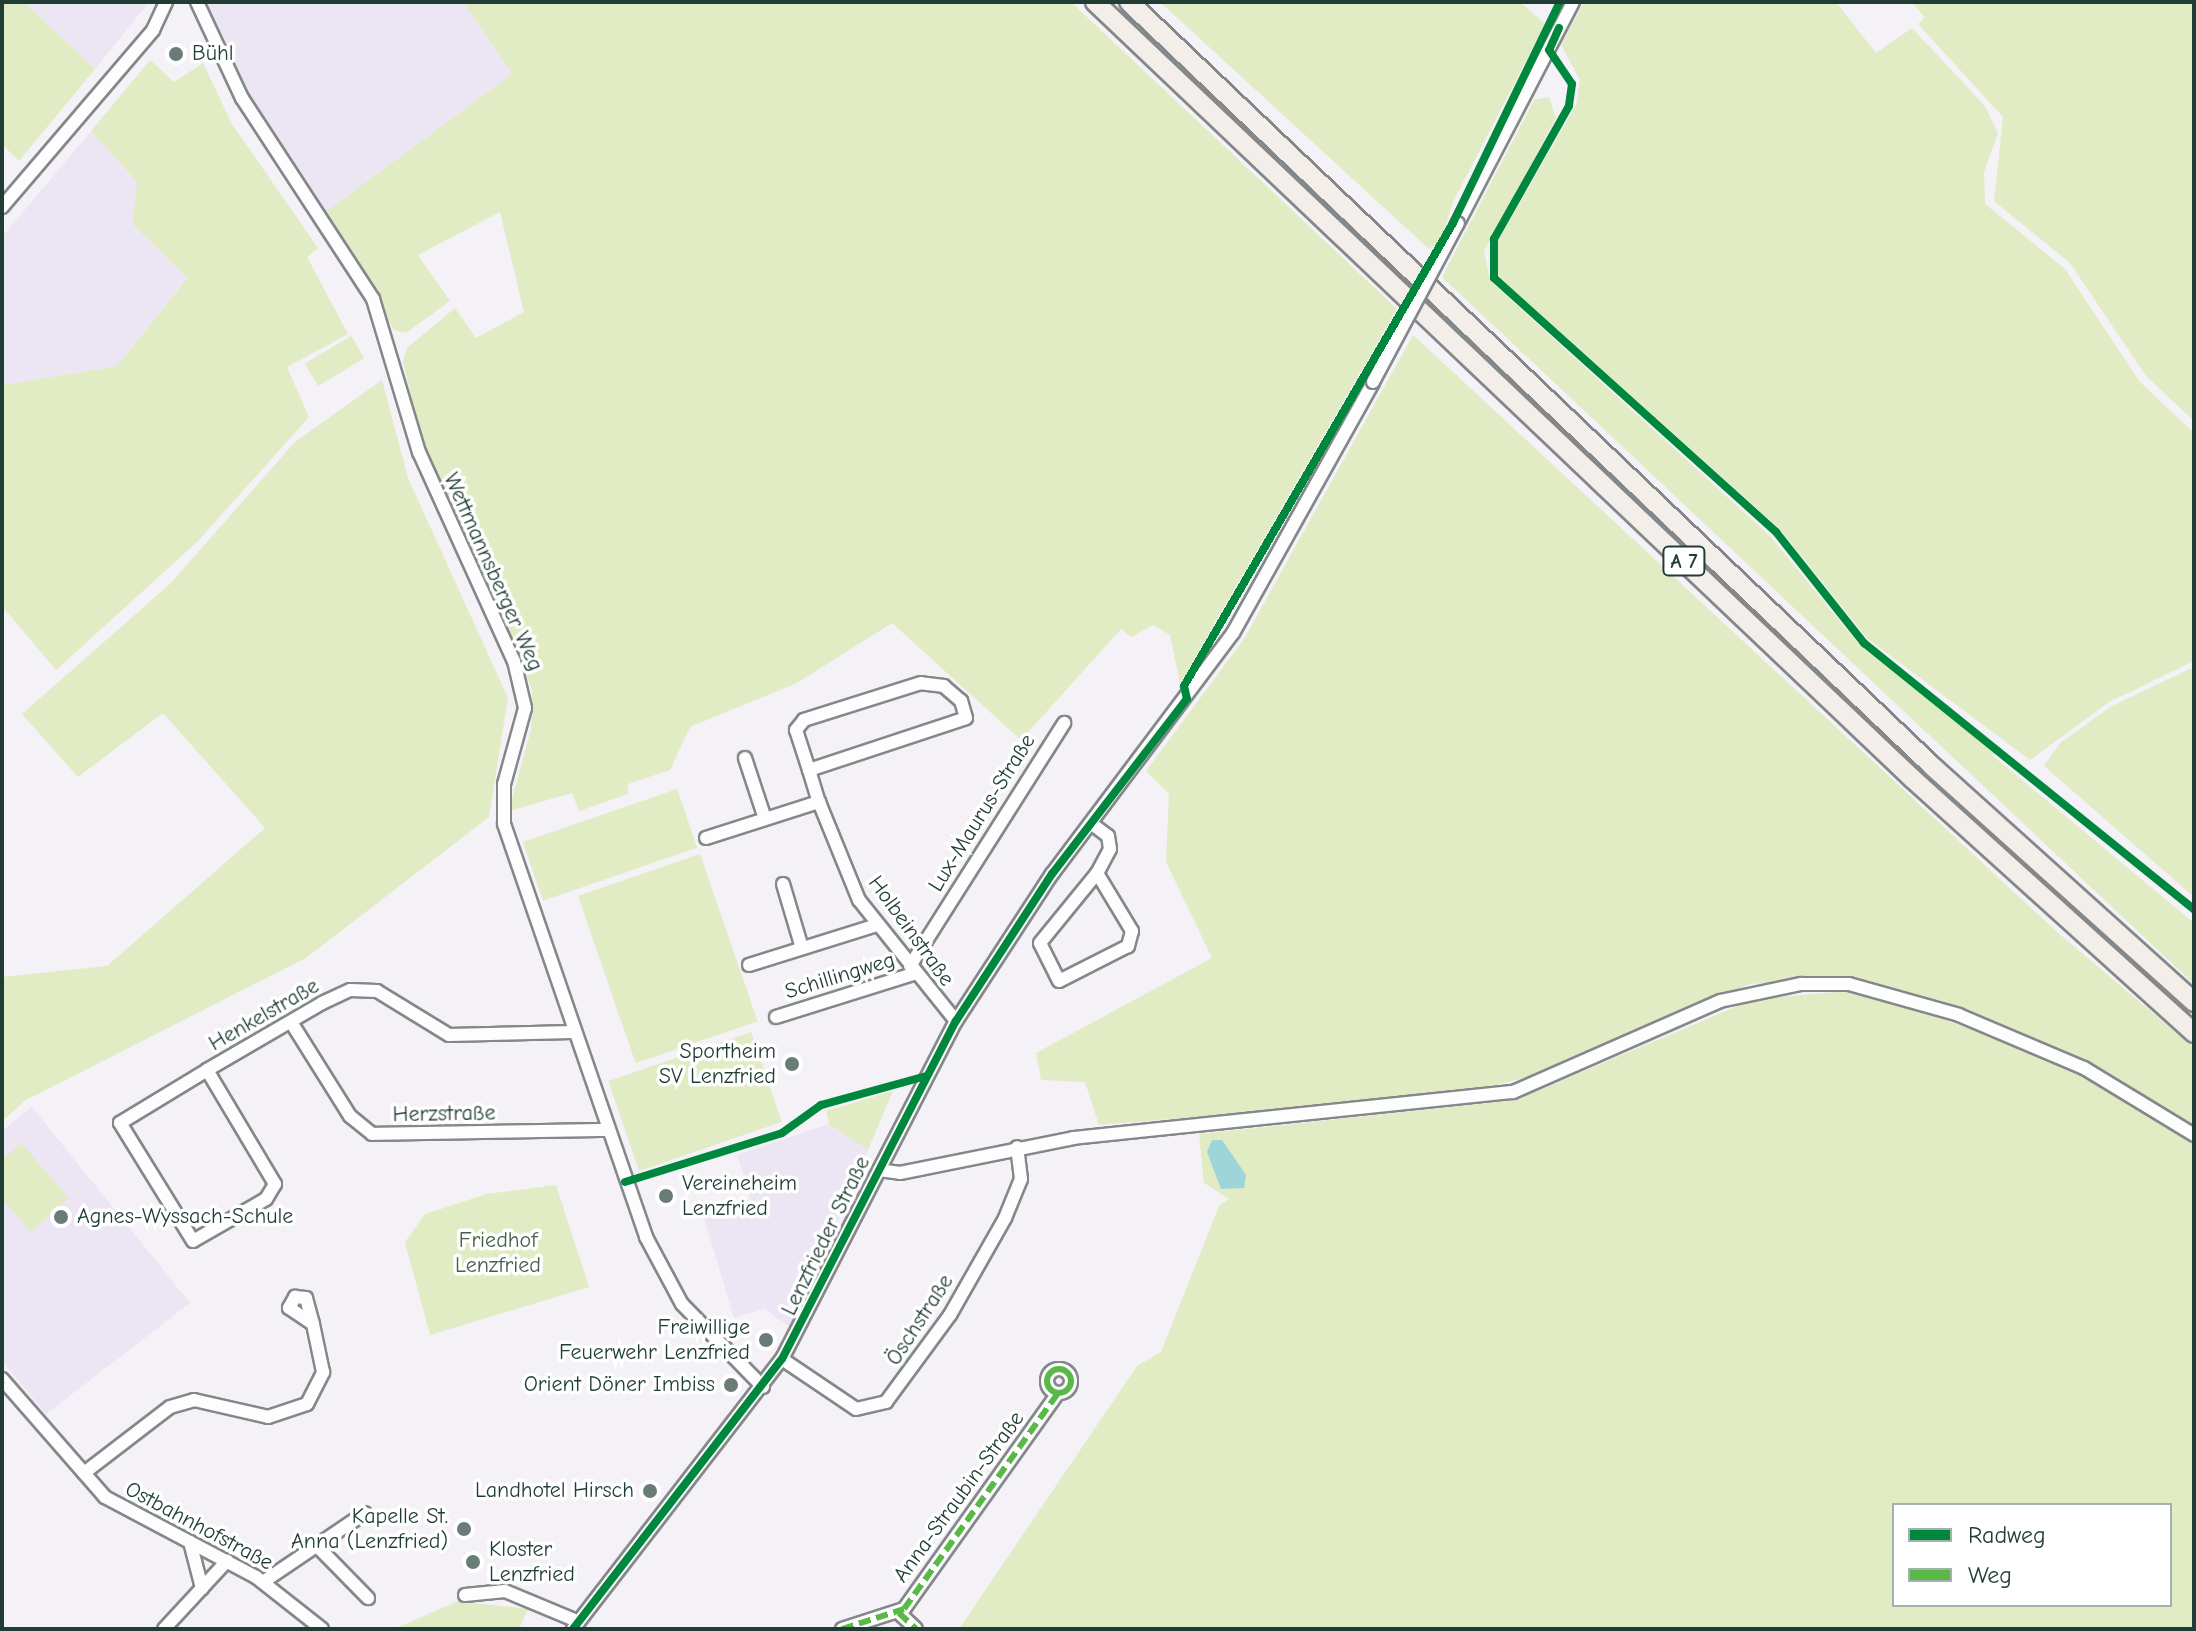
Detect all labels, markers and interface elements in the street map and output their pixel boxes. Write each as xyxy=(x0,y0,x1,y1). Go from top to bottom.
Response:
place label: Bühl xyxy=(192,41,233,67)
marker: Bühl xyxy=(167,45,185,63)
street label: Wettmannsberger Weg xyxy=(437,469,549,675)
road number: A 7 xyxy=(1662,545,1706,577)
street label: Lux-Maurus-Straße xyxy=(923,729,1041,897)
street label: Holbeinstraße xyxy=(862,871,960,991)
street label: Schillingweg xyxy=(782,947,898,1005)
street label: Henkelstraße xyxy=(204,973,324,1057)
place label: Sportheim SV Lenzfried xyxy=(659,1038,776,1090)
marker: Sportheim SV Lenzfried xyxy=(783,1055,801,1073)
street label: Herzstraße xyxy=(392,1100,496,1128)
street label: Lenzfrieder Straße xyxy=(776,1152,876,1320)
place label: Vereineheim Lenzfried xyxy=(682,1170,797,1222)
marker: Vereineheim Lenzfried xyxy=(657,1187,675,1205)
place label: Agnes-Wyssach-Schule xyxy=(77,1204,293,1230)
marker: Agnes-Wyssach-Schule xyxy=(52,1208,70,1226)
park label: Friedhof Lenzfried xyxy=(455,1227,541,1278)
street label: Öschstraße xyxy=(881,1269,959,1371)
place label: Freiwillige Feuerwehr Lenzfried xyxy=(559,1314,750,1366)
marker: Freiwillige Feuerwehr Lenzfried xyxy=(757,1331,775,1349)
place label: Orient Döner Imbiss xyxy=(524,1372,715,1398)
marker: Orient Döner Imbiss xyxy=(722,1376,740,1394)
street label: Anna-Straubin-Straße xyxy=(888,1406,1030,1588)
street label: Ostbahnhofstraße xyxy=(120,1476,278,1576)
place label: Landhotel Hirsch xyxy=(475,1478,634,1504)
marker: Landhotel Hirsch xyxy=(641,1482,659,1500)
place label: Kapelle St. Anna (Lenzfried) xyxy=(291,1503,448,1554)
legend xyxy=(1892,1503,2172,1607)
marker: Kapelle St. Anna (Lenzfried) xyxy=(455,1520,473,1538)
text: Radweg xyxy=(1968,1521,2046,1549)
place label: Kloster Lenzfried xyxy=(489,1536,575,1588)
marker: Kloster Lenzfried xyxy=(464,1553,482,1571)
text: Weg xyxy=(1968,1561,2012,1589)

